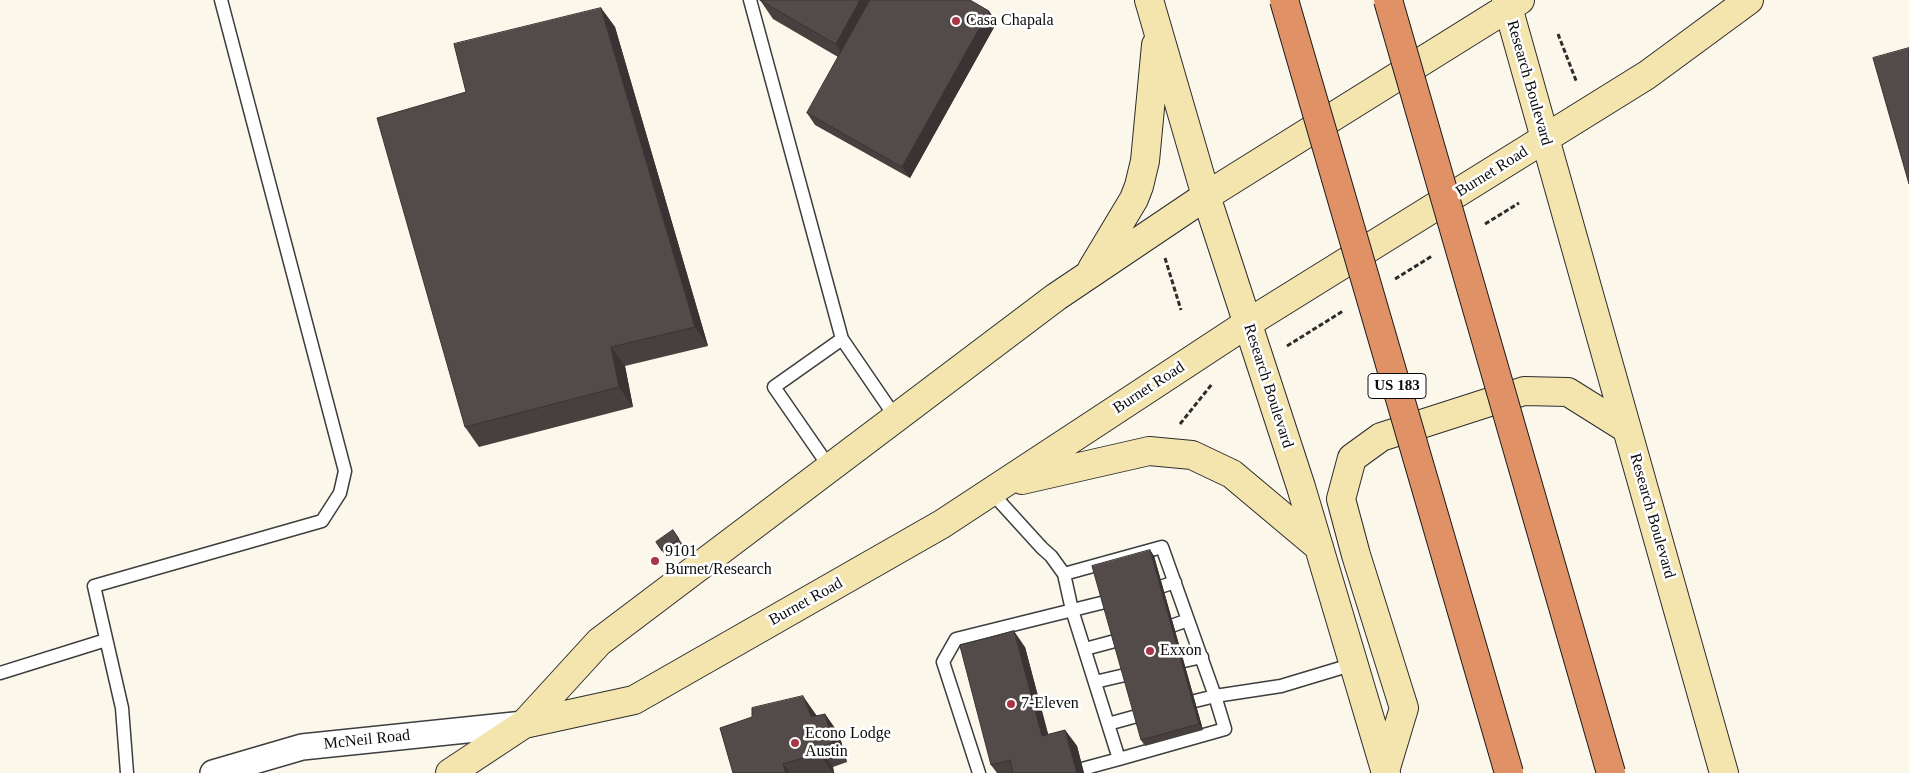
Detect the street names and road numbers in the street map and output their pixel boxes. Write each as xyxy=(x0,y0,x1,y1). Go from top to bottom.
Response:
street label: Research Boulevard xyxy=(1502,18,1556,148)
street label: Burnet Road xyxy=(1452,142,1532,202)
street label: Research Boulevard xyxy=(1239,322,1297,450)
street label: Burnet Road xyxy=(1110,358,1188,418)
road number: US 183 xyxy=(1368,374,1426,398)
street label: Research Boulevard xyxy=(1625,451,1679,581)
street label: Burnet Road xyxy=(766,574,846,630)
street label: McNeil Road xyxy=(323,726,411,754)

